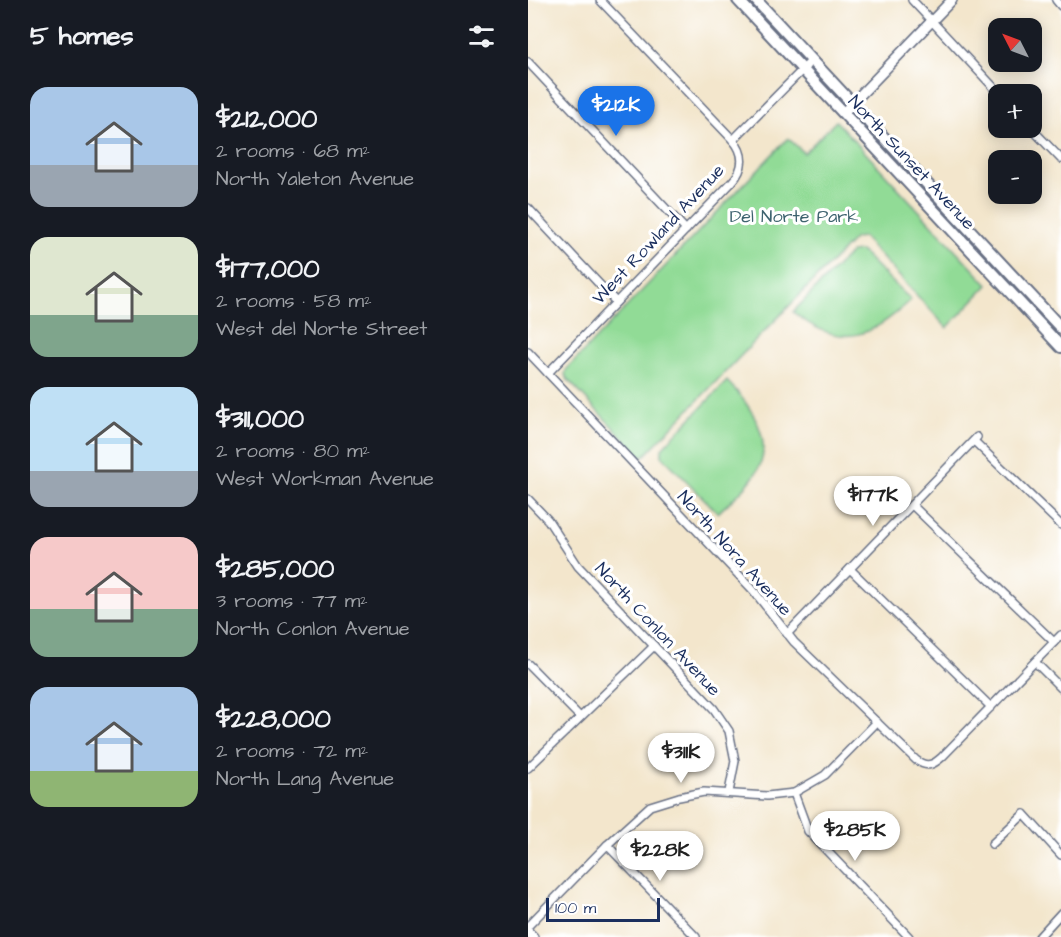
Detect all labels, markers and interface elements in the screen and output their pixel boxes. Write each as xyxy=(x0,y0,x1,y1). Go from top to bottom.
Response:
text: 5 homes xyxy=(30,18,134,54)
north arrow xyxy=(988,18,1042,72)
map controls xyxy=(988,18,1042,204)
icon: filters xyxy=(465,20,498,53)
button: + xyxy=(988,84,1042,138)
pin: $212K xyxy=(574,86,658,137)
street label: North Sunset Avenue xyxy=(842,89,981,235)
text: $212K xyxy=(592,91,640,119)
text: $212,000 xyxy=(216,101,317,137)
icon: home xyxy=(78,111,150,183)
text: 2 rooms · 68 m² xyxy=(216,137,370,165)
button: − xyxy=(988,150,1042,204)
street label: West Rowland Avenue xyxy=(587,158,730,310)
text: North Yaleton Avenue xyxy=(216,165,414,193)
park label: Del Norte Park xyxy=(730,204,858,229)
text: $177,000 xyxy=(216,251,320,287)
icon: home xyxy=(78,261,150,333)
text: 2 rooms · 58 m² xyxy=(216,287,372,315)
text: West del Norte Street xyxy=(216,315,427,343)
text: $311,000 xyxy=(216,401,304,437)
icon: home xyxy=(78,411,150,483)
text: 2 rooms · 80 m² xyxy=(216,437,370,465)
text: West Workman Avenue xyxy=(216,465,434,493)
pin: $177K xyxy=(831,476,915,527)
text: $177K xyxy=(848,481,898,509)
street label: North Nora Avenue xyxy=(671,485,798,622)
text: $285,000 xyxy=(216,551,334,587)
street label: North Conlon Avenue xyxy=(589,557,726,702)
icon: home xyxy=(78,561,150,633)
text: 3 rooms · 77 m² xyxy=(216,587,368,615)
text: North Conlon Avenue xyxy=(216,615,410,643)
text: $228,000 xyxy=(216,701,331,737)
icon: home xyxy=(78,711,150,783)
pin: $311K xyxy=(639,733,723,784)
text: 2 rooms · 72 m² xyxy=(216,737,368,765)
text: $311K xyxy=(662,738,700,766)
text: North Lang Avenue xyxy=(216,765,394,793)
pin: $285K xyxy=(813,811,897,862)
text: $285K xyxy=(824,816,886,844)
pin: $228K xyxy=(618,831,702,882)
text: $228K xyxy=(630,836,690,864)
scale bar xyxy=(546,895,660,922)
text: 100 m xyxy=(555,897,596,919)

